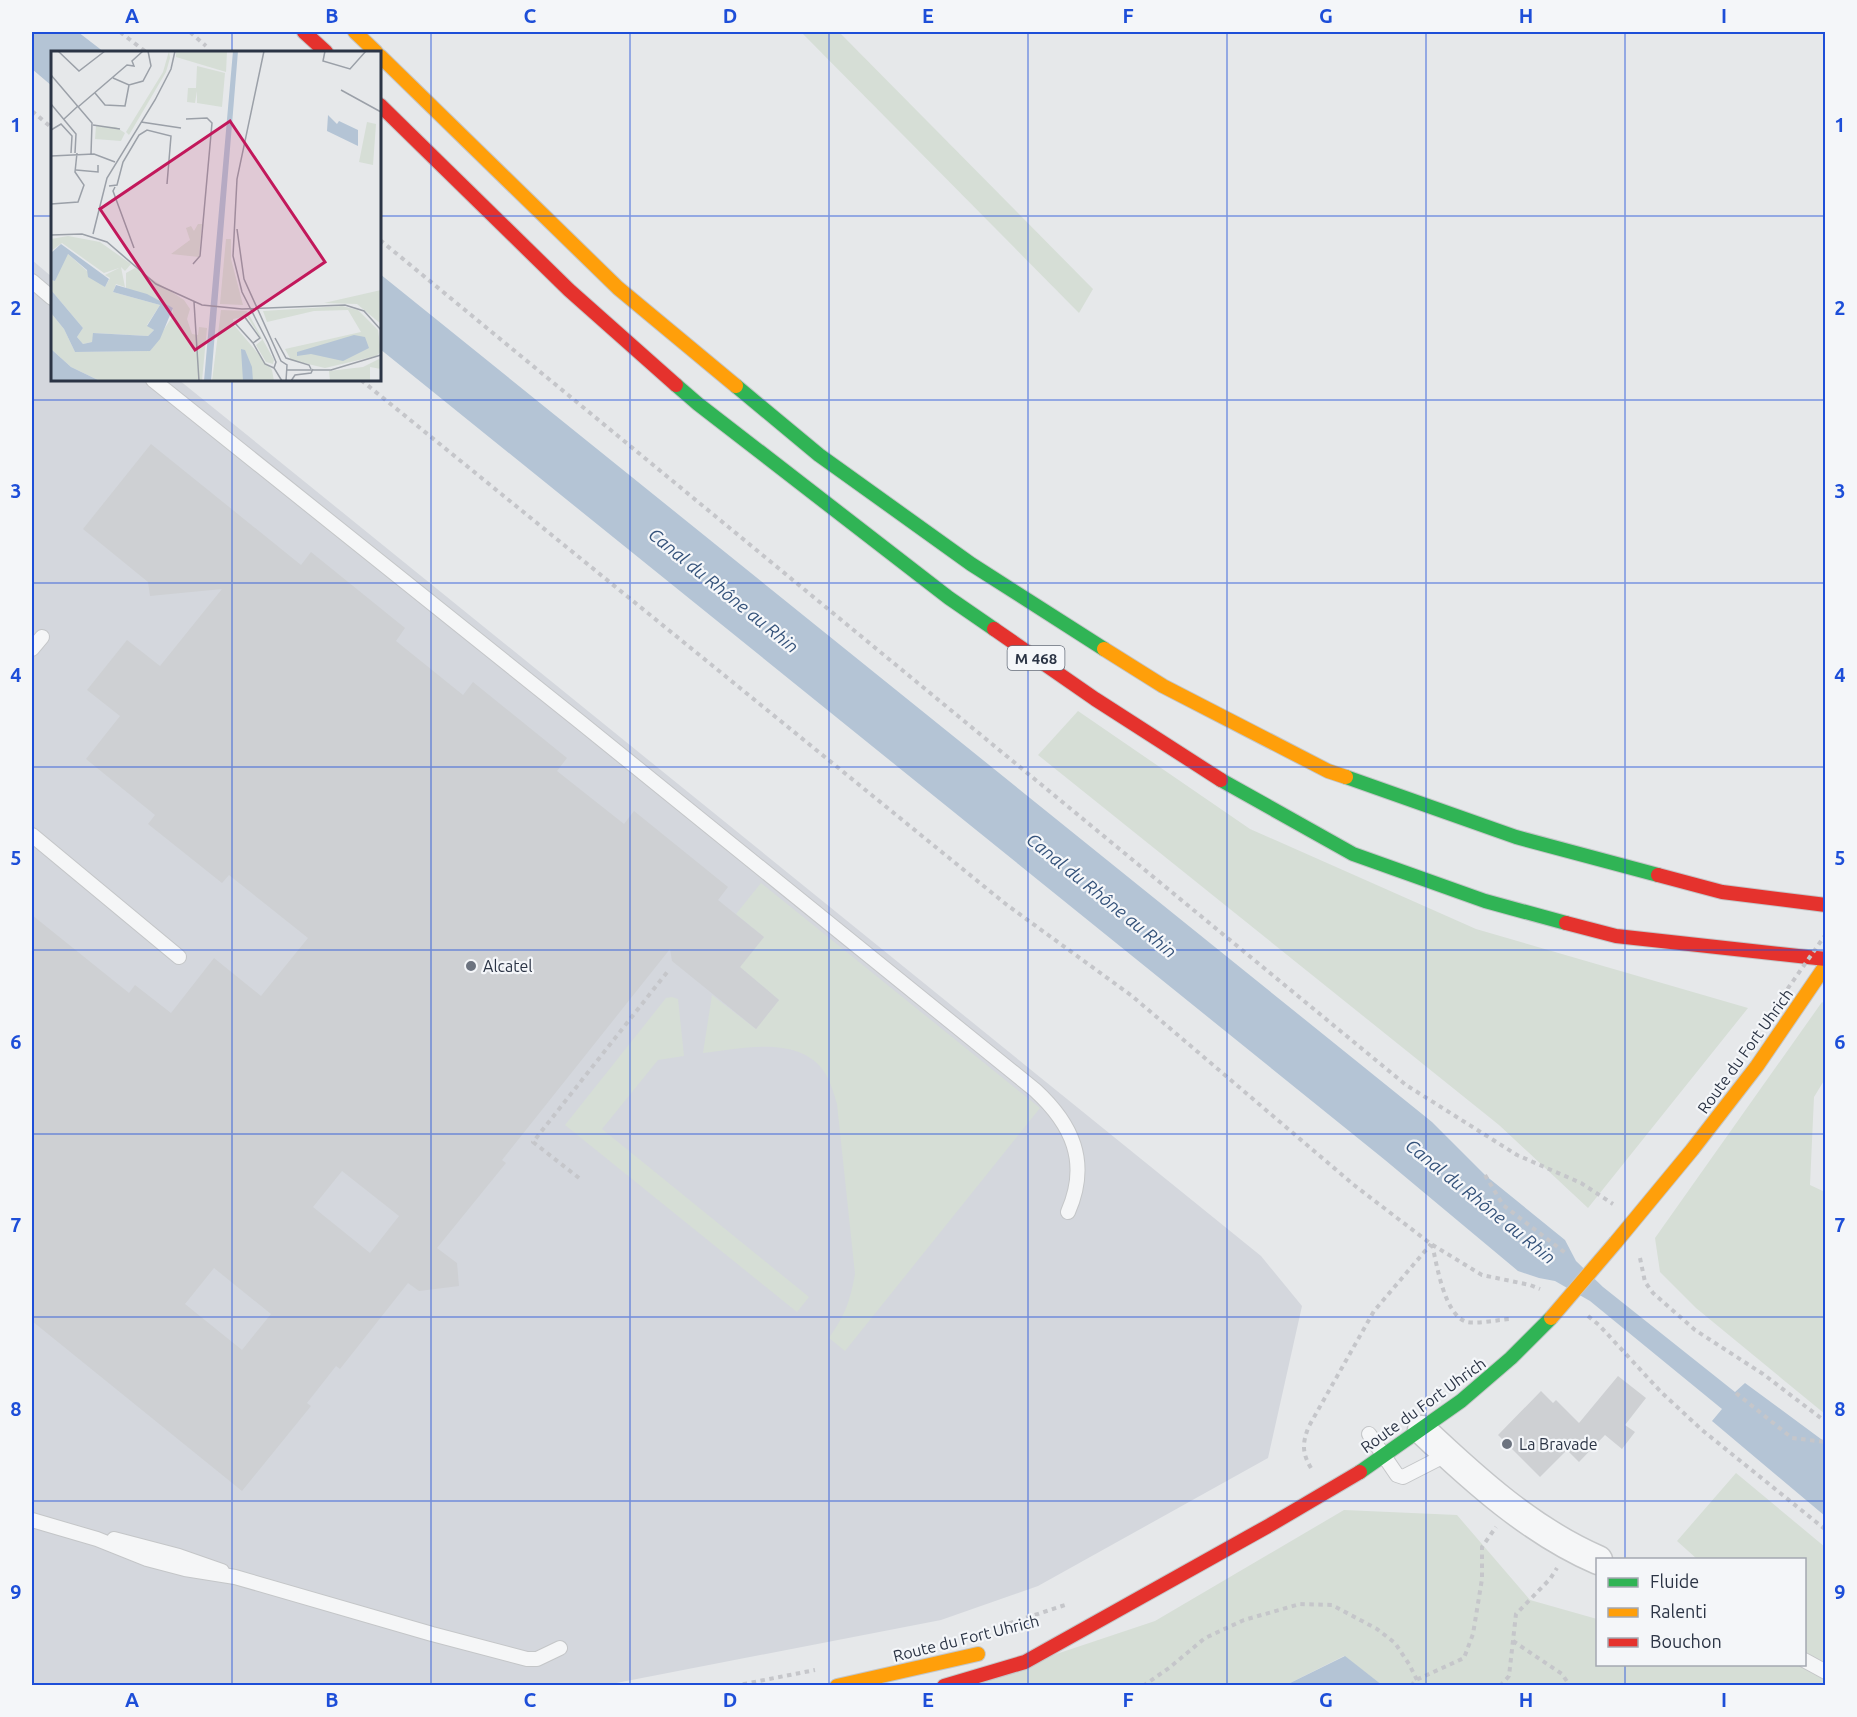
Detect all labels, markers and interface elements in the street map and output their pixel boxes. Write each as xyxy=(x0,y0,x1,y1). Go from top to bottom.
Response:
text: A xyxy=(125,4,139,27)
text: B xyxy=(325,4,339,27)
text: C xyxy=(524,4,537,27)
text: D xyxy=(723,4,737,27)
text: E xyxy=(922,4,934,27)
text: F xyxy=(1122,4,1134,27)
text: G xyxy=(1319,4,1333,27)
text: H xyxy=(1519,4,1533,27)
text: I xyxy=(1721,4,1727,27)
inset map xyxy=(51,51,381,381)
text: 1 xyxy=(10,113,22,136)
text: 1 xyxy=(1834,113,1846,136)
text: 2 xyxy=(10,296,22,319)
text: 2 xyxy=(1834,296,1846,319)
text: 3 xyxy=(10,479,22,502)
text: 3 xyxy=(1834,479,1846,502)
water label: Canal du Rhône au Rhin xyxy=(645,524,803,656)
road number: M 468 xyxy=(1008,646,1064,670)
text: 4 xyxy=(10,663,22,686)
text: 4 xyxy=(1834,663,1846,686)
water label: Canal du Rhône au Rhin xyxy=(1023,829,1181,961)
text: 5 xyxy=(10,846,22,869)
text: 5 xyxy=(1834,846,1846,869)
place label: Alcatel xyxy=(483,957,533,975)
marker: Alcatel xyxy=(464,959,478,973)
street label: Route du Fort Uhrich xyxy=(1694,985,1796,1117)
text: 6 xyxy=(10,1030,22,1053)
text: 6 xyxy=(1834,1030,1846,1053)
water label: Canal du Rhône au Rhin xyxy=(1402,1135,1560,1267)
text: 7 xyxy=(10,1213,22,1236)
text: 7 xyxy=(1834,1213,1846,1236)
street label: Route du Fort Uhrich xyxy=(1357,1354,1489,1456)
text: 8 xyxy=(10,1397,22,1420)
text: 8 xyxy=(1834,1397,1846,1420)
place label: La Bravade xyxy=(1519,1435,1598,1453)
marker: La Bravade xyxy=(1500,1437,1514,1451)
legend xyxy=(1596,1558,1806,1666)
text: Fluide xyxy=(1650,1571,1699,1591)
text: 9 xyxy=(10,1580,22,1603)
text: 9 xyxy=(1834,1580,1846,1603)
text: Ralenti xyxy=(1650,1601,1707,1621)
street label: Route du Fort Uhrich xyxy=(891,1611,1041,1665)
text: Bouchon xyxy=(1650,1631,1722,1651)
text: A xyxy=(125,1688,139,1711)
text: B xyxy=(325,1688,339,1711)
text: C xyxy=(524,1688,537,1711)
text: D xyxy=(723,1688,737,1711)
text: E xyxy=(922,1688,934,1711)
text: F xyxy=(1122,1688,1134,1711)
text: G xyxy=(1319,1688,1333,1711)
text: H xyxy=(1519,1688,1533,1711)
text: I xyxy=(1721,1688,1727,1711)

